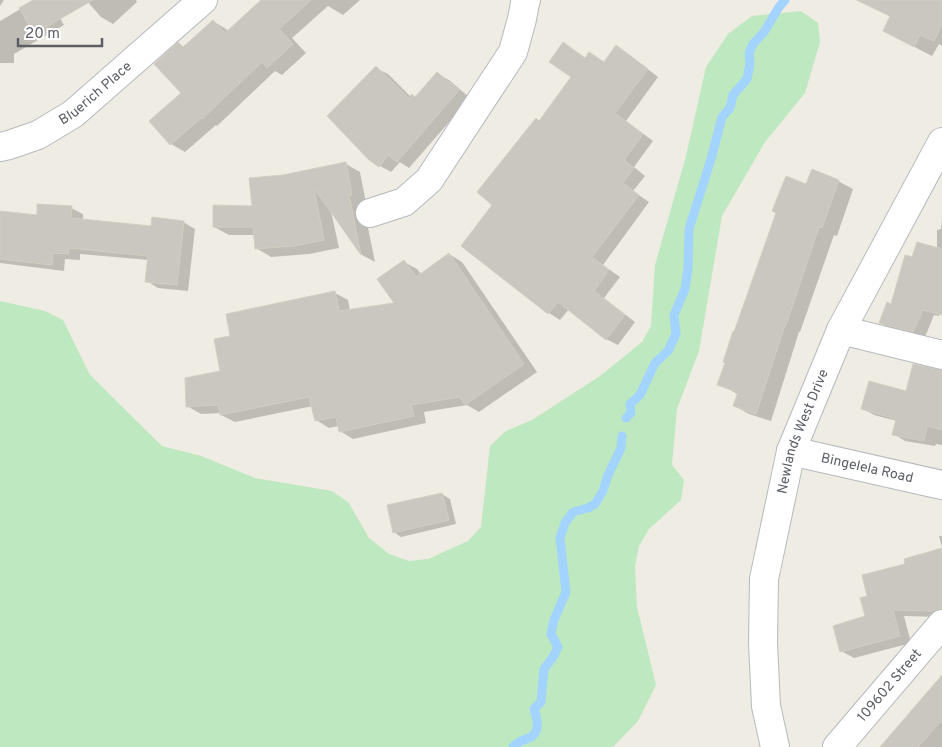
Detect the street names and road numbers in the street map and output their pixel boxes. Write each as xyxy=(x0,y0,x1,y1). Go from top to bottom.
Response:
street label: Bluerich Place xyxy=(56,58,135,129)
street label: Newlands West Drive xyxy=(774,367,832,495)
street label: Bingelela Road xyxy=(819,449,915,487)
street label: 109602 Street xyxy=(854,645,925,725)

